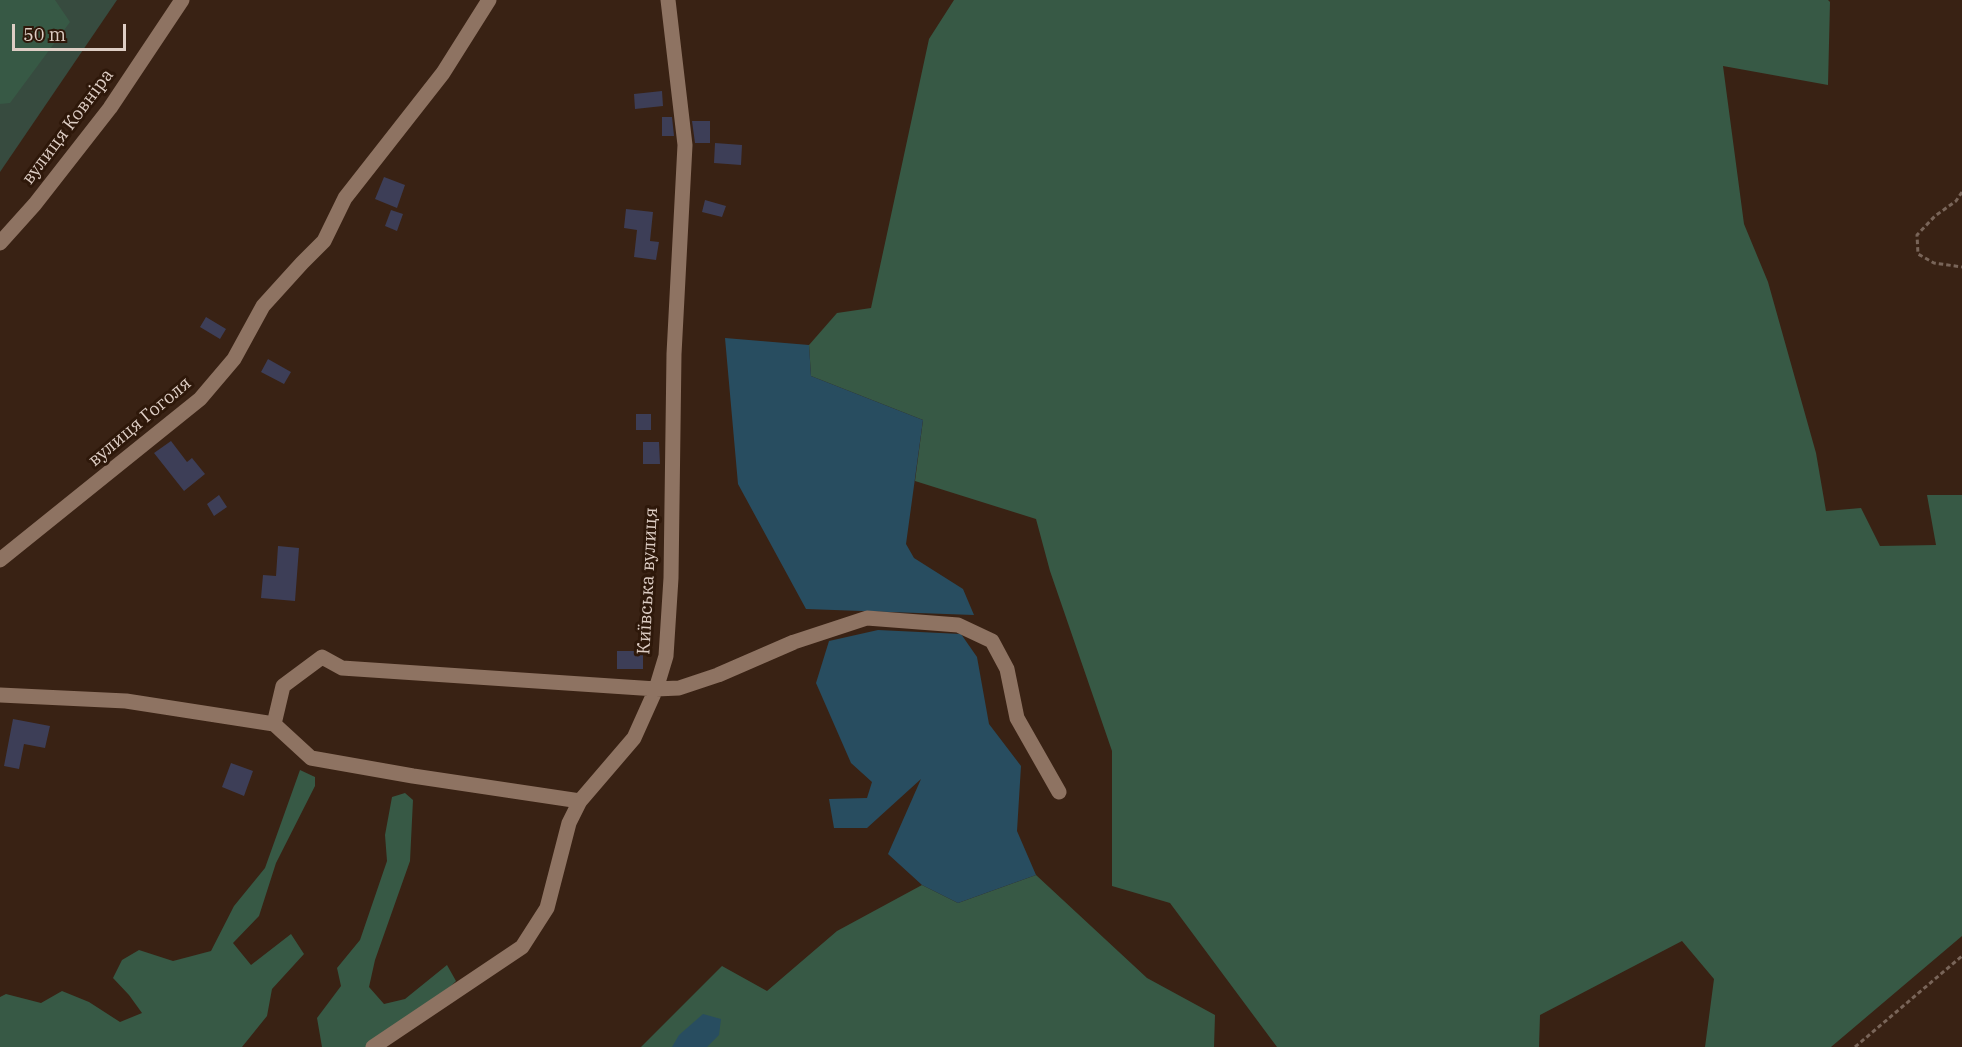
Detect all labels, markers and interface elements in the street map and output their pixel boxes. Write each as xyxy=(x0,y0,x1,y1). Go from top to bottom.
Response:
scale bar xyxy=(15,12,129,50)
text: 50 m xyxy=(23,23,66,46)
street label: вулиця Ковніра xyxy=(18,65,118,189)
street label: вулиця Гоголя xyxy=(84,373,196,471)
street label: Київська вулиця xyxy=(633,507,663,655)

